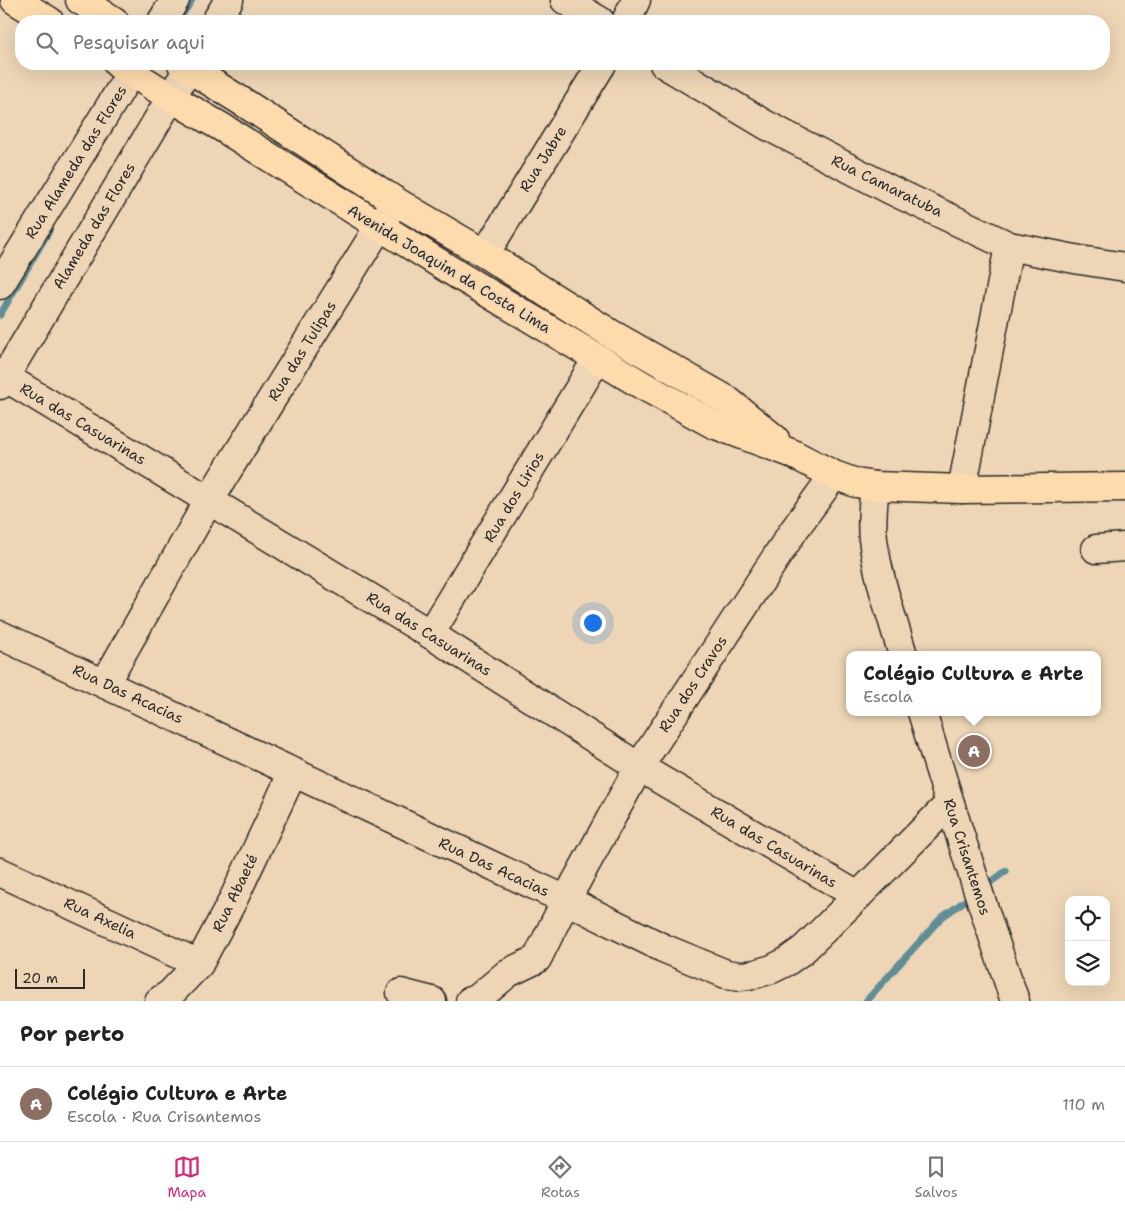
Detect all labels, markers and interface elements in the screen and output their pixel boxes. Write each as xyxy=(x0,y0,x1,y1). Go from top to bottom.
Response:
search box xyxy=(15,15,1110,70)
icon: search xyxy=(33,29,61,57)
text: Pesquisar aqui xyxy=(73,30,205,55)
street label: Rua Alameda das Flores xyxy=(21,82,131,242)
street label: Rua Jabre xyxy=(515,122,571,196)
street label: Rua Camaratuba xyxy=(828,150,947,222)
street label: Alameda das Flores xyxy=(49,159,139,293)
street label: Avenida Joaquim da Costa Lima xyxy=(344,200,555,338)
street label: Rua das Tulipas xyxy=(263,297,341,405)
street label: Rua das Casuarinas xyxy=(16,378,150,470)
street label: Rua dos Lirios xyxy=(479,448,549,546)
street label: Rua das Casuarinas xyxy=(363,587,495,681)
your location xyxy=(580,610,606,636)
street label: Rua dos Cravos xyxy=(654,632,732,736)
popup xyxy=(846,651,1101,716)
street label: Rua Das Acacias xyxy=(69,660,187,728)
text: Colégio Cultura e Arte xyxy=(863,661,1084,686)
text: Escola xyxy=(863,686,913,707)
pin: A xyxy=(958,732,990,770)
street label: Rua Crisantemos xyxy=(939,796,995,918)
street label: Rua das Casuarinas xyxy=(707,801,841,893)
street label: Rua Das Acacias xyxy=(435,833,553,901)
street label: Rua Abaeté xyxy=(207,850,263,936)
street label: Rua Axelia xyxy=(61,893,140,944)
map controls xyxy=(1065,896,1110,986)
button: locate xyxy=(1065,896,1110,941)
button: layers xyxy=(1065,941,1110,986)
scale bar xyxy=(15,966,85,989)
text: 20 m xyxy=(22,969,58,987)
text: Por perto xyxy=(20,1020,124,1048)
text: Colégio Cultura e Arte xyxy=(67,1081,287,1106)
text: A xyxy=(30,1094,42,1115)
text: 110 m xyxy=(1062,1094,1105,1115)
text: Escola · Rua Crisantemos xyxy=(67,1106,261,1127)
tab: Mapa xyxy=(167,1153,206,1201)
tab: Rotas xyxy=(541,1153,580,1201)
tab: Salvos xyxy=(915,1153,958,1201)

